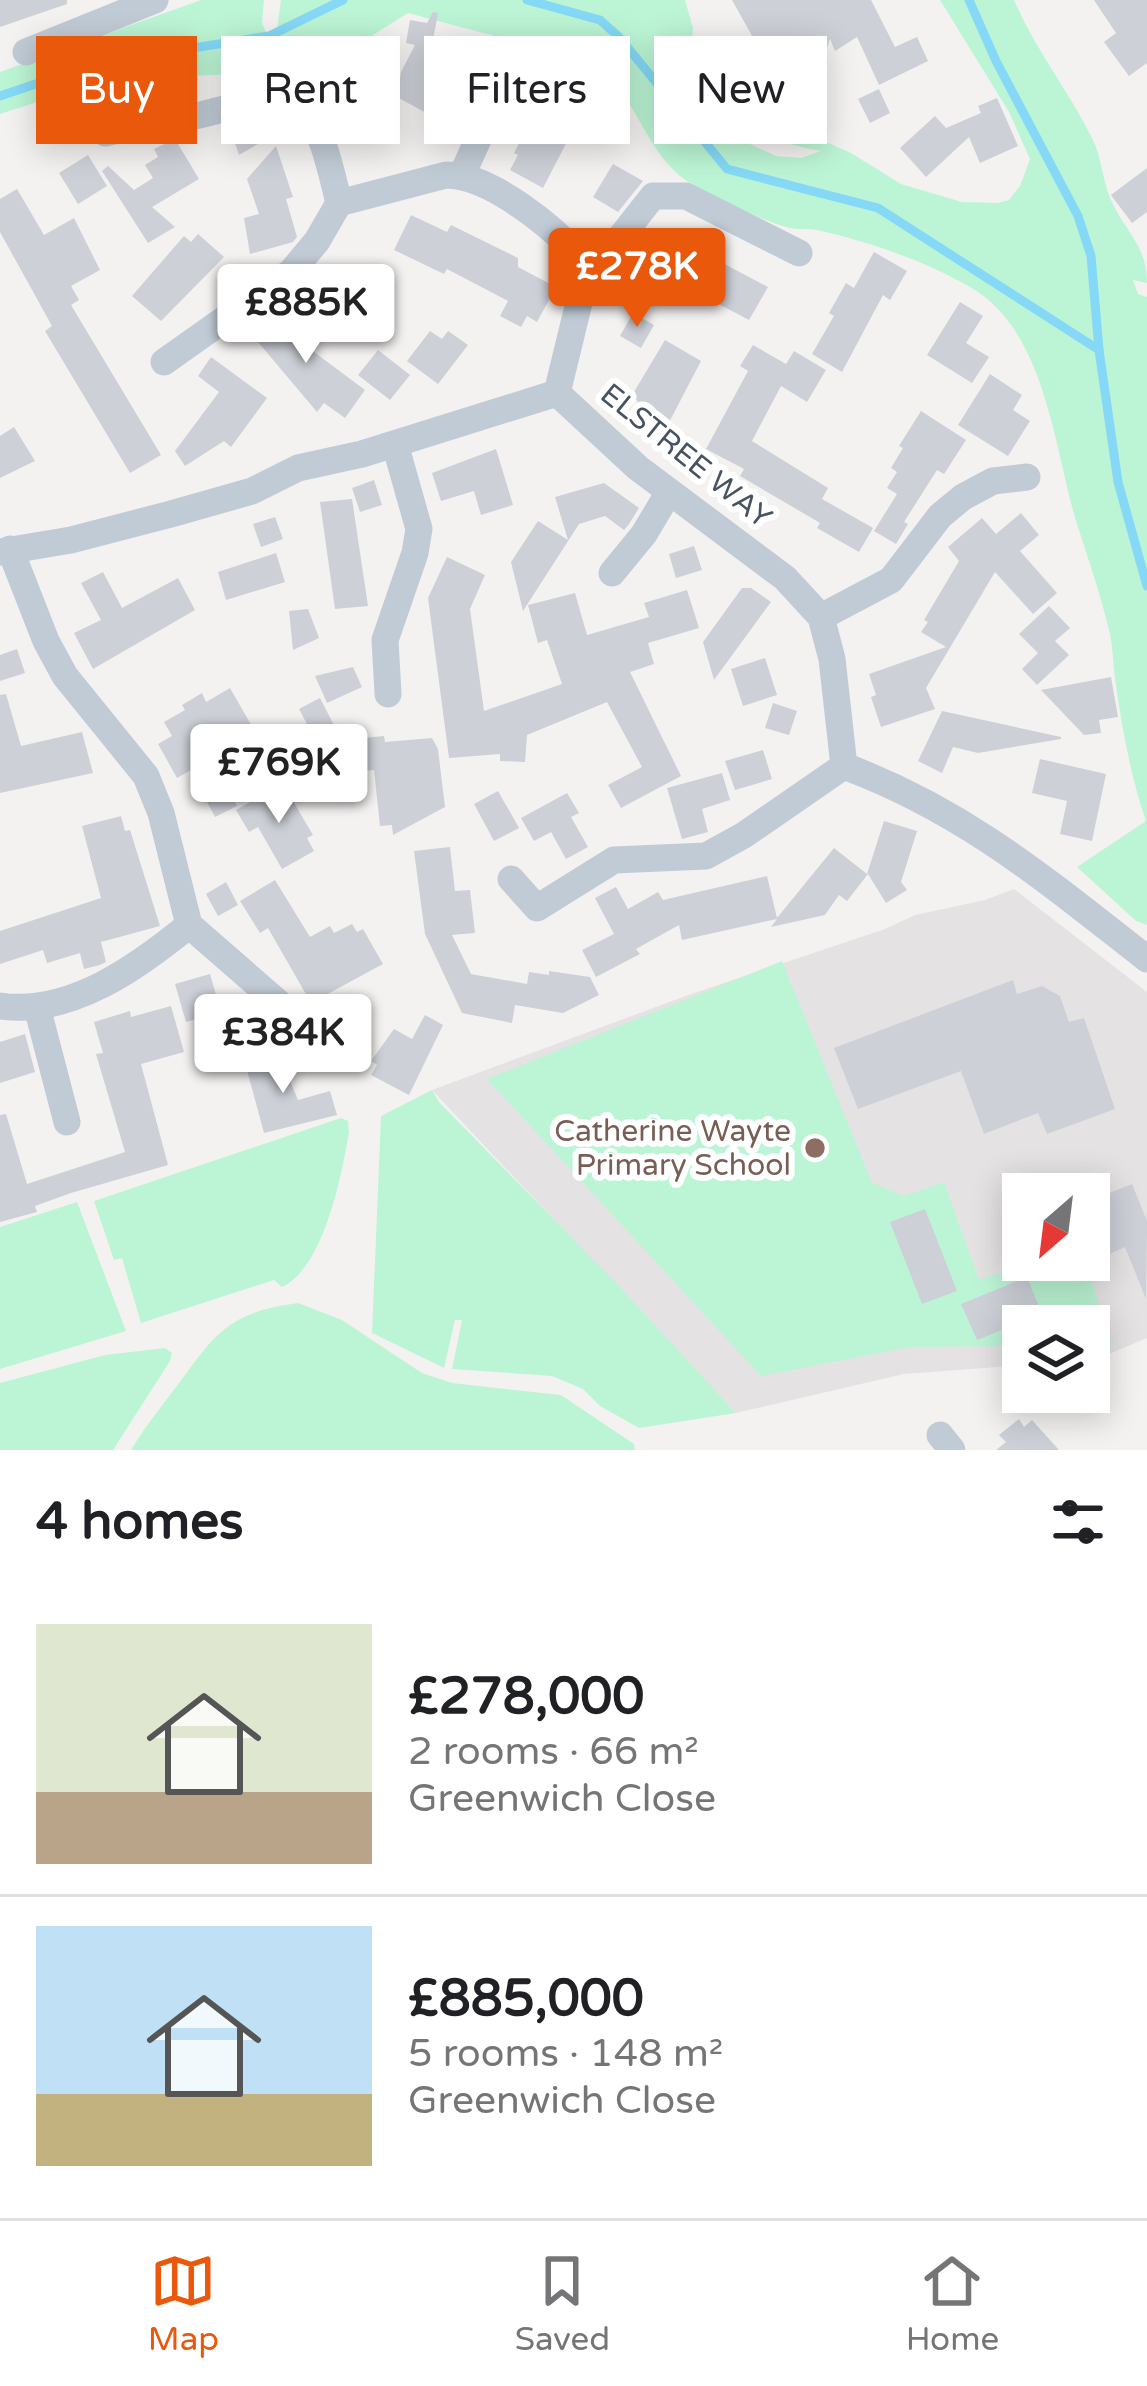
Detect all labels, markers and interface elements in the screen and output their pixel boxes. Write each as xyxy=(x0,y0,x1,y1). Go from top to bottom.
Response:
chip: Buy xyxy=(36,36,197,144)
chip: Rent xyxy=(221,36,400,144)
chip: Filters xyxy=(424,36,630,144)
chip: New xyxy=(654,36,827,144)
pin: £278K xyxy=(553,228,721,330)
text: £278K xyxy=(575,243,699,290)
pin: £885K xyxy=(222,264,390,366)
text: £885K xyxy=(244,279,368,326)
street label: ELSTREE WAY xyxy=(593,376,779,536)
pin: £769K xyxy=(195,724,363,826)
text: £769K xyxy=(217,739,341,786)
pin: £384K xyxy=(199,994,367,1096)
text: £384K xyxy=(221,1009,345,1056)
place label: Catherine Wayte Primary School xyxy=(554,1113,791,1184)
marker: Catherine Wayte Primary School xyxy=(802,1135,828,1161)
north arrow xyxy=(1002,1173,1110,1281)
map controls xyxy=(1002,1173,1110,1413)
button: layers xyxy=(1002,1305,1110,1413)
icon: filters xyxy=(1045,1489,1111,1555)
text: 4 homes xyxy=(36,1491,244,1553)
text: £278,000 xyxy=(408,1666,644,1728)
icon: home xyxy=(132,1672,276,1816)
text: 2 rooms · 66 m² xyxy=(408,1728,699,1775)
text: Greenwich Close xyxy=(408,1775,716,1822)
text: £885,000 xyxy=(408,1968,644,2030)
icon: home xyxy=(132,1974,276,2118)
text: 5 rooms · 148 m² xyxy=(408,2030,723,2077)
text: Greenwich Close xyxy=(408,2077,716,2124)
tab: Map xyxy=(148,2248,219,2359)
tab: Saved xyxy=(515,2248,610,2359)
tab: Home xyxy=(906,2248,999,2359)

